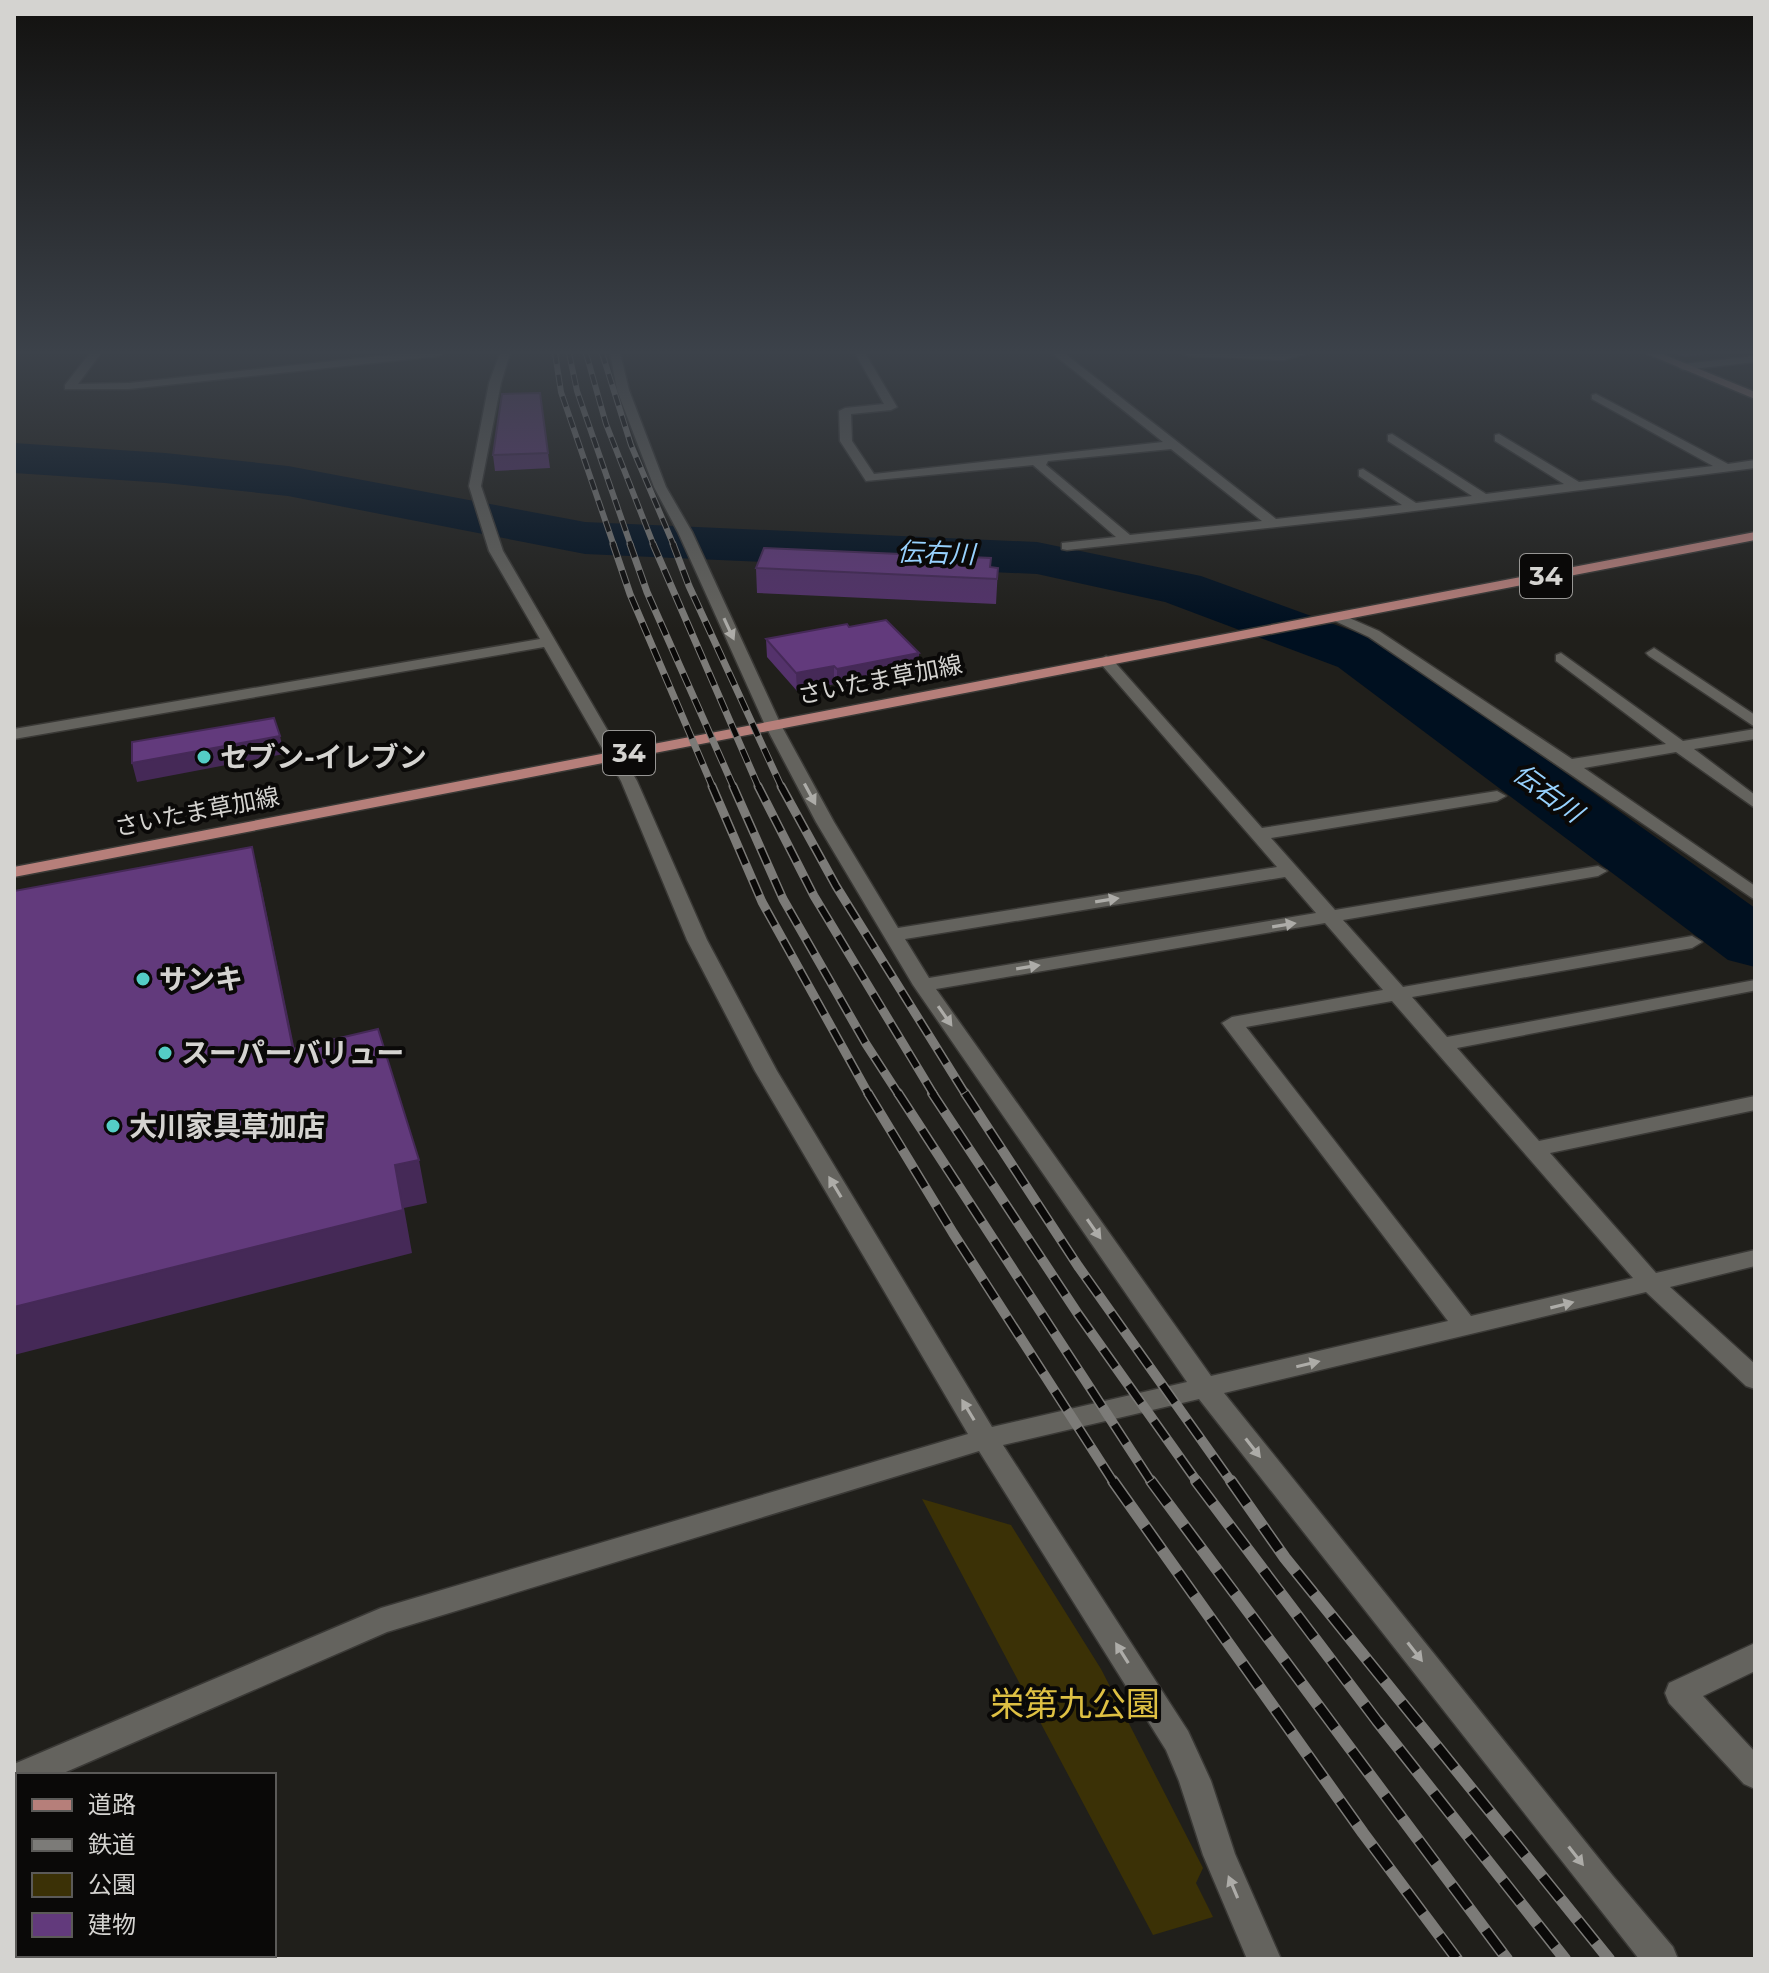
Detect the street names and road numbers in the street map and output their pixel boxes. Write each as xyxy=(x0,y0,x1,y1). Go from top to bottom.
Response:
road number: 34 xyxy=(1520,554,1572,598)
street label: さいたま草加線 xyxy=(795,649,965,710)
road number: 34 xyxy=(603,731,655,775)
street label: さいたま草加線 xyxy=(112,781,282,842)

